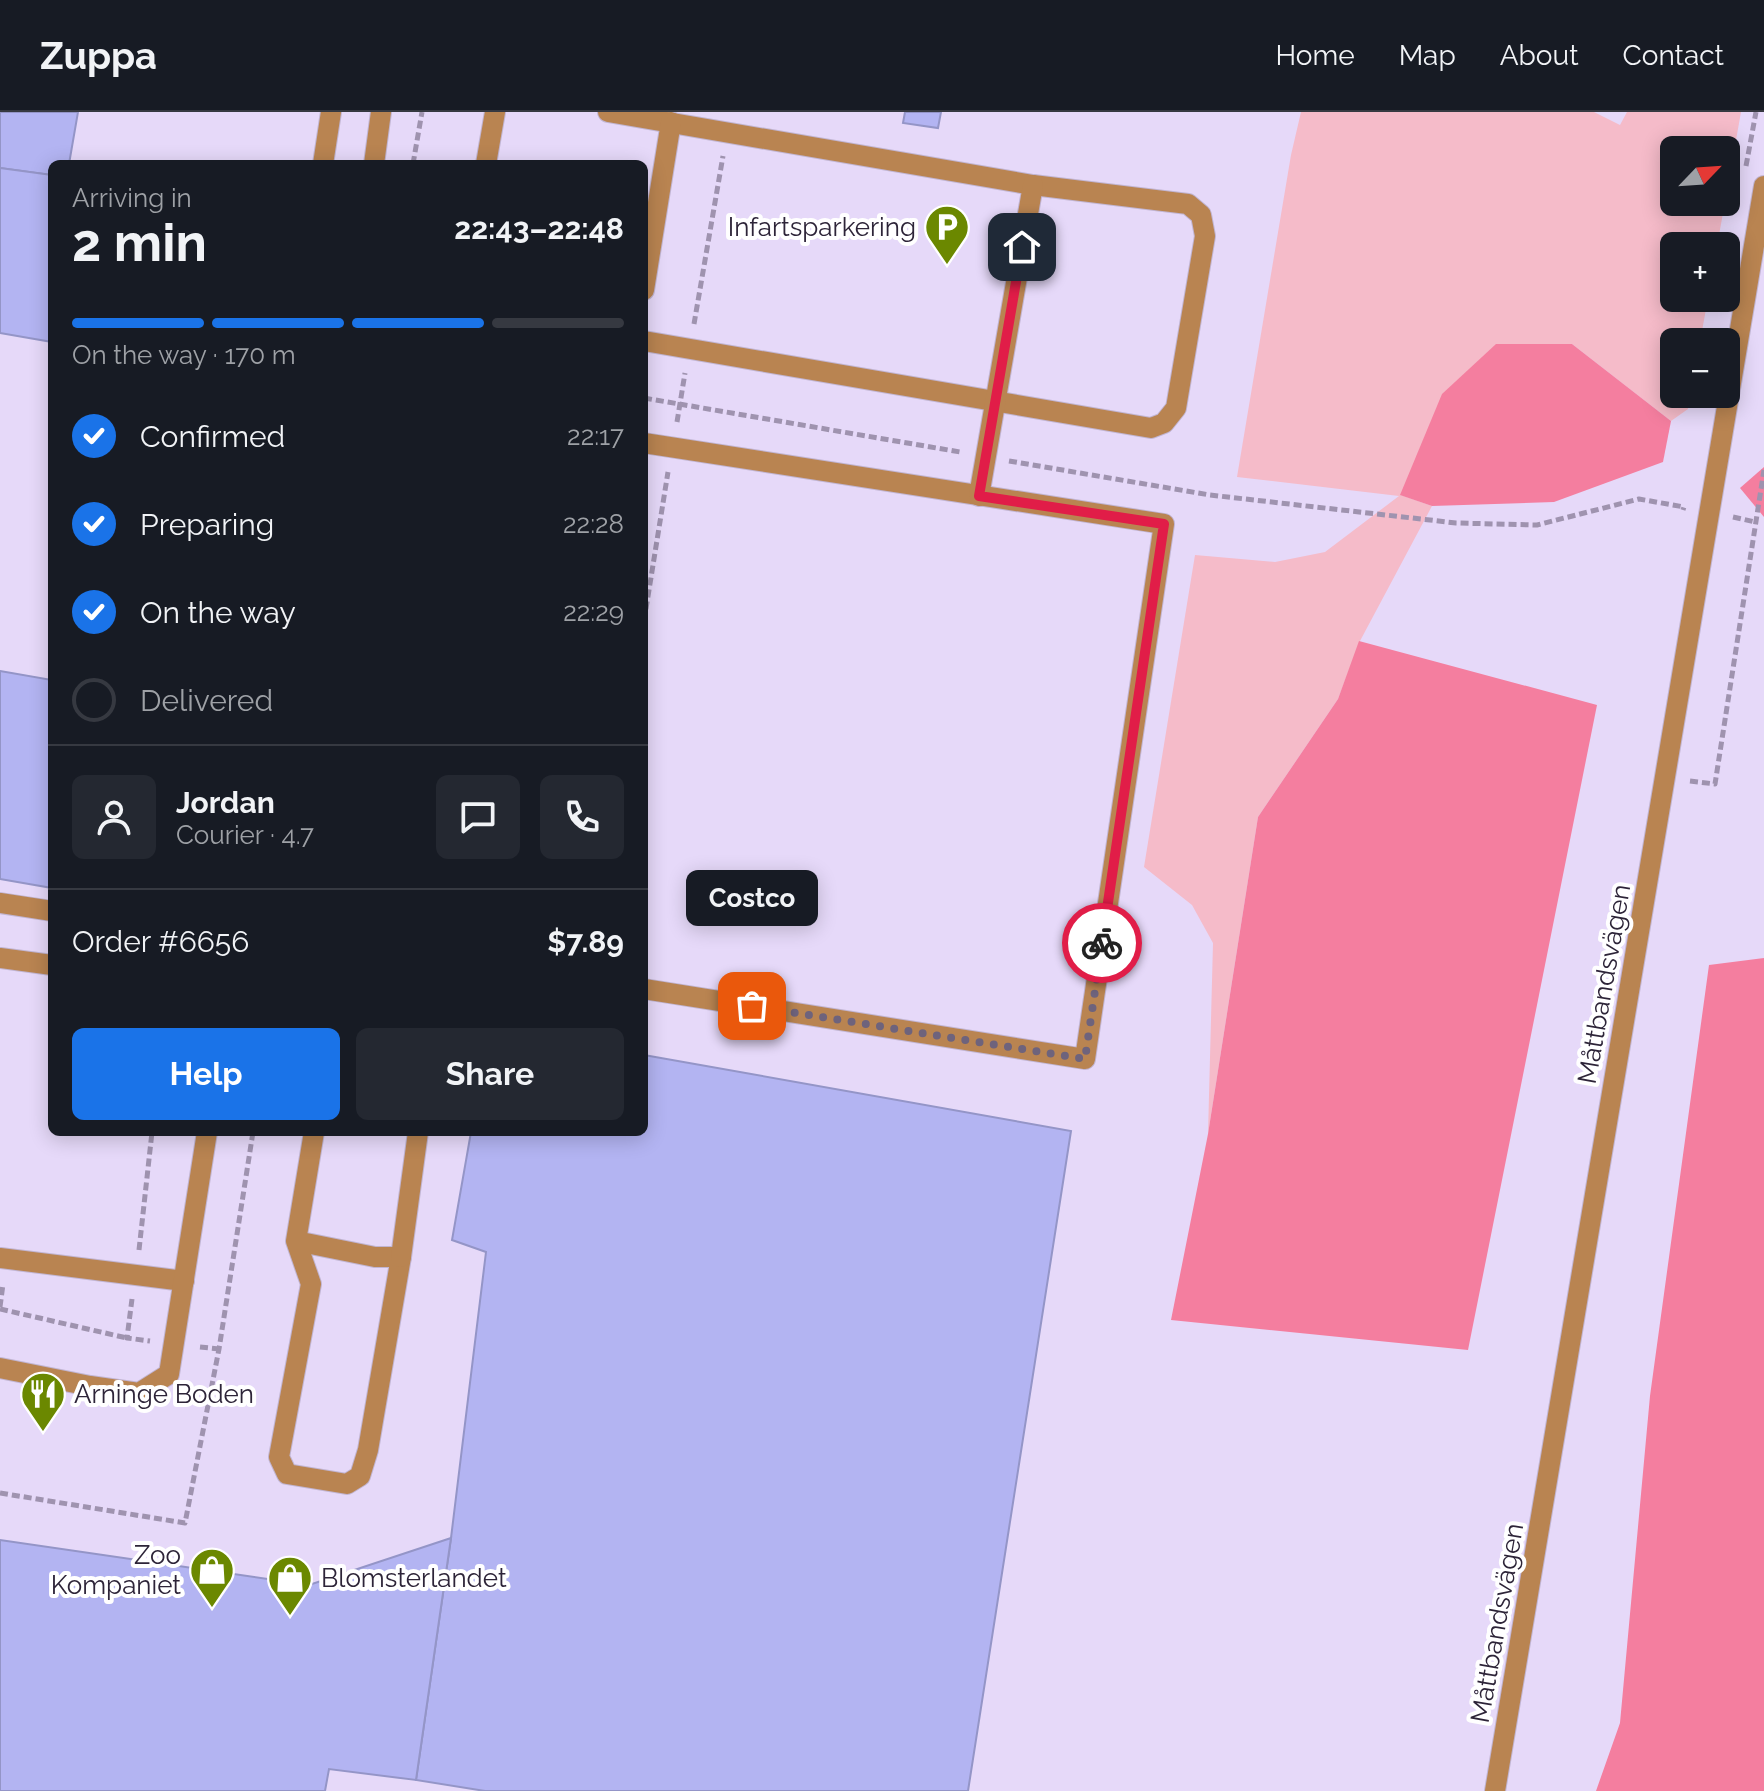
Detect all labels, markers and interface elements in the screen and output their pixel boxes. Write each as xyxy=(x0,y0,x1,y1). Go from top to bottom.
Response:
text: Zuppa xyxy=(40,33,157,78)
text: Home xyxy=(1275,39,1355,72)
text: Map xyxy=(1399,39,1456,72)
text: About xyxy=(1500,39,1579,72)
text: Contact xyxy=(1623,39,1724,72)
north arrow xyxy=(1660,136,1740,216)
map controls xyxy=(1660,136,1740,408)
text: Arriving in xyxy=(72,183,192,213)
parking icon: Infartsparkering xyxy=(923,203,971,266)
text: 22:43–22:48 xyxy=(454,211,624,246)
text: 2 min xyxy=(72,212,207,273)
place label: Infartsparkering xyxy=(728,212,916,242)
pin xyxy=(988,213,1056,281)
icon: home xyxy=(1000,225,1044,269)
button: + xyxy=(1660,232,1740,312)
button: − xyxy=(1660,328,1740,408)
text: On the way · 170 m xyxy=(72,340,296,370)
icon: check xyxy=(72,414,116,458)
text: Confirmed xyxy=(140,419,285,454)
text: 22:17 xyxy=(567,421,624,451)
icon: check xyxy=(72,502,116,546)
text: Preparing xyxy=(140,507,274,542)
text: 22:28 xyxy=(563,509,624,539)
icon: check xyxy=(72,590,116,634)
text: On the way xyxy=(140,595,296,630)
text: 22:29 xyxy=(563,597,624,627)
text: Delivered xyxy=(140,683,273,718)
button: person xyxy=(72,775,156,859)
button: chat xyxy=(436,775,520,859)
button: phone xyxy=(540,775,624,859)
text: Jordan xyxy=(176,785,275,820)
text: Courier · 4.7 xyxy=(176,820,314,850)
callout: Costco xyxy=(686,870,818,926)
street label: Måttbandsvägen xyxy=(1572,882,1636,1086)
text: Costco xyxy=(709,883,795,913)
courier xyxy=(1062,903,1142,983)
icon: bike xyxy=(1080,921,1124,965)
text: Order #6656 xyxy=(72,924,249,959)
text: $7.89 xyxy=(547,924,624,959)
pin xyxy=(718,972,786,1040)
icon: bag xyxy=(730,984,774,1028)
button: Help xyxy=(72,1028,340,1120)
button: Share xyxy=(356,1028,624,1120)
restaurant icon: Arninge Boden xyxy=(19,1370,67,1433)
place label: Arninge Boden xyxy=(74,1379,254,1409)
street label: Måttbandsvägen xyxy=(1465,1521,1529,1725)
place label: Zoo Kompaniet xyxy=(51,1540,181,1600)
shop icon: Zoo Kompaniet xyxy=(188,1546,236,1609)
shop icon: Blomsterlandet xyxy=(266,1554,314,1617)
place label: Blomsterlandet xyxy=(321,1563,507,1593)

